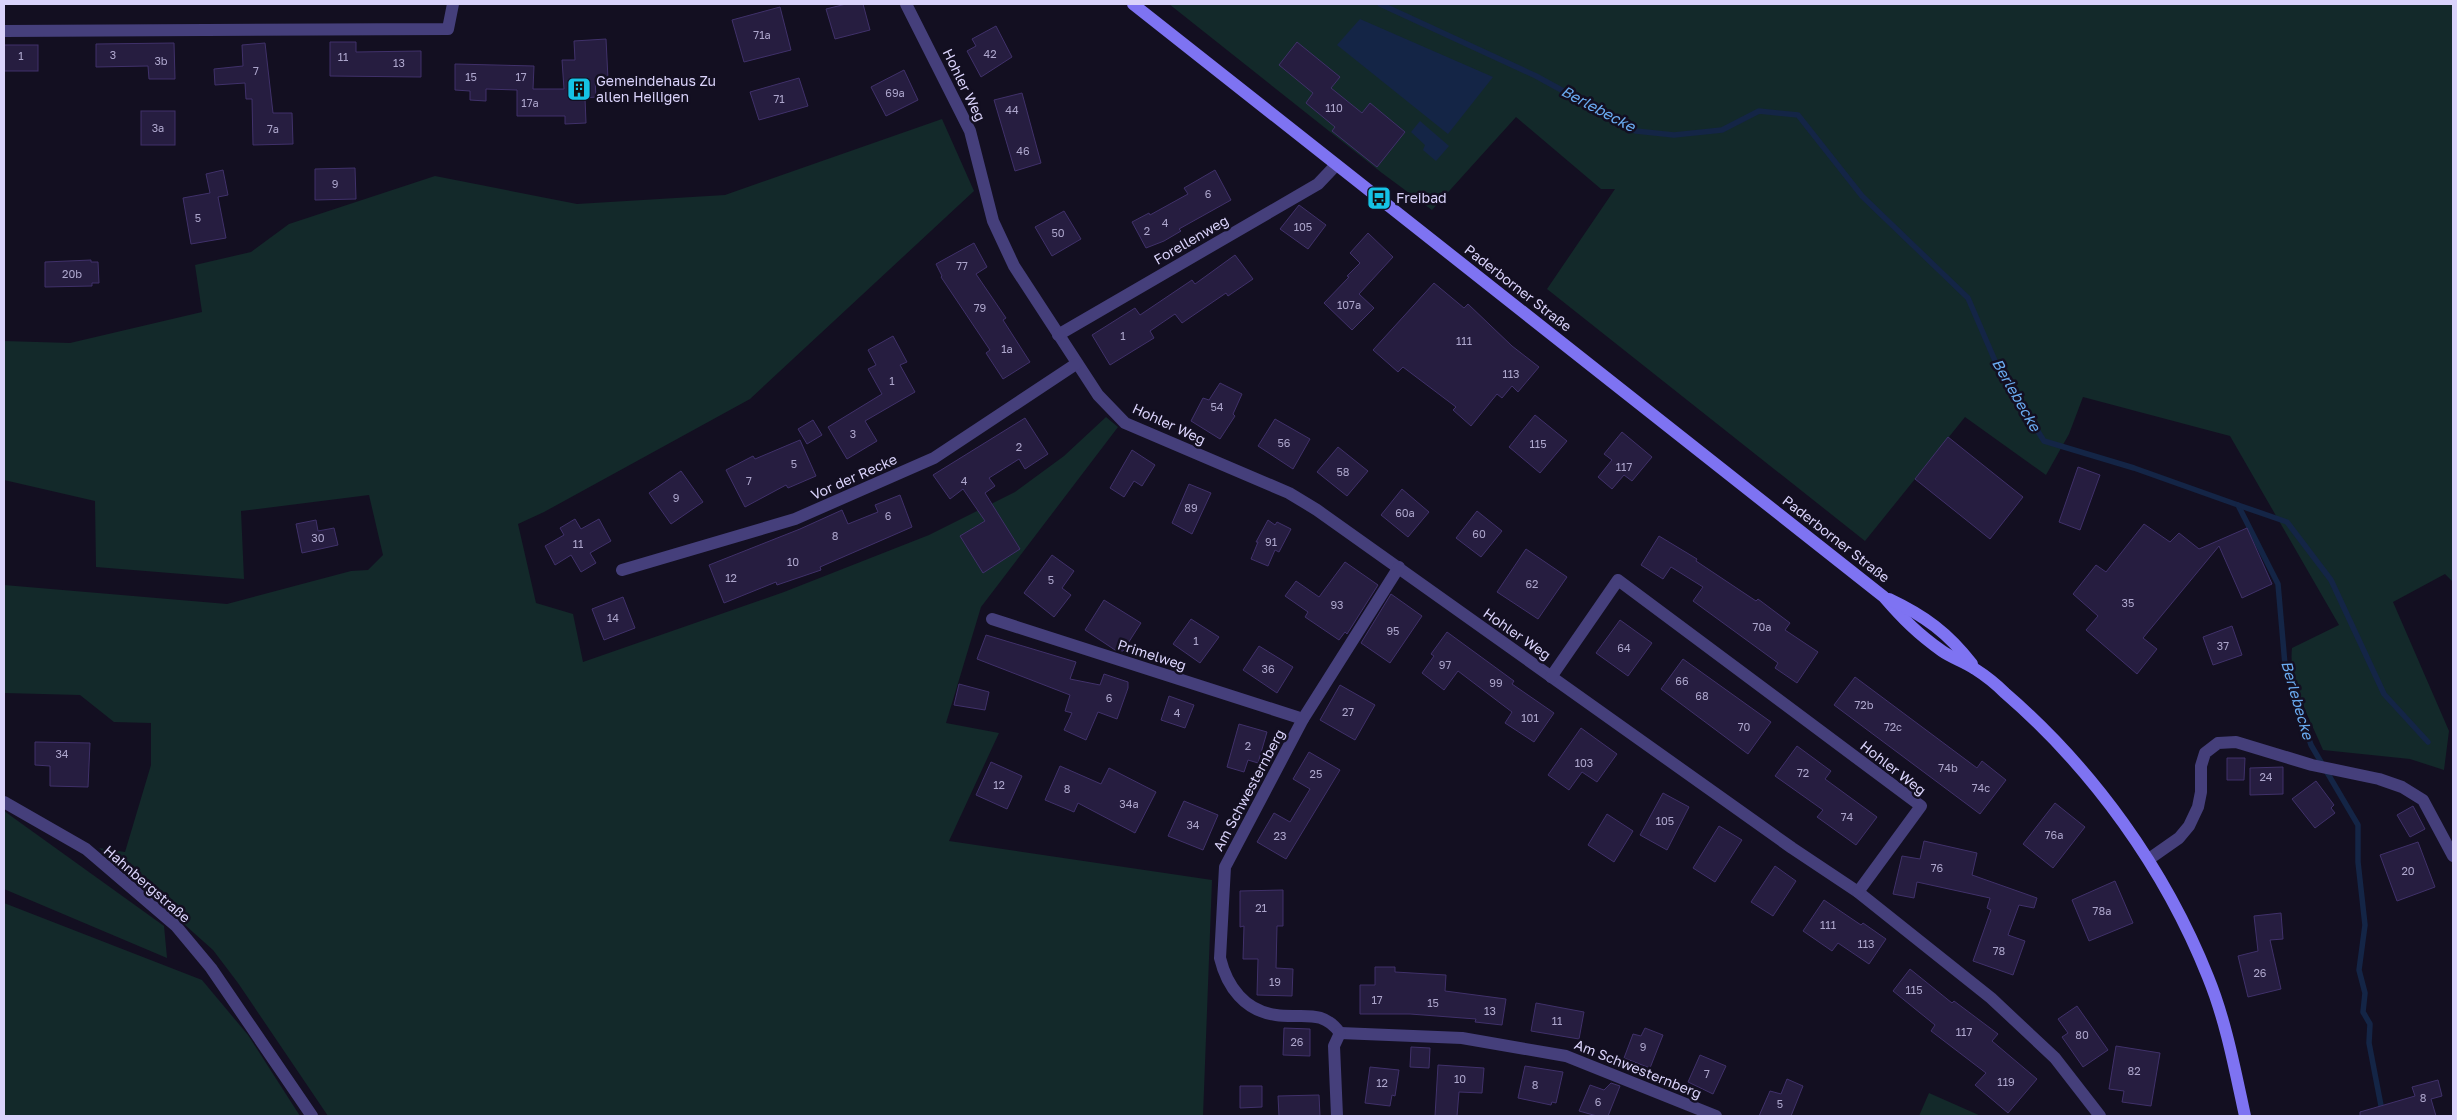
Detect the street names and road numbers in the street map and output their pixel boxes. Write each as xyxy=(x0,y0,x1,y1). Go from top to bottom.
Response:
street label: Hohler Weg xyxy=(940,46,989,124)
street label: Forellenweg xyxy=(1150,211,1231,268)
street label: Paderborner Straße xyxy=(1461,241,1575,335)
street label: Hohler Weg xyxy=(1130,399,1208,448)
street label: Vor der Recke xyxy=(808,450,899,503)
street label: Paderborner Straße xyxy=(1779,492,1893,586)
street label: Hohler Weg xyxy=(1480,604,1554,663)
street label: Primelweg xyxy=(1116,635,1189,674)
street label: Am Schwesternberg xyxy=(1209,726,1288,854)
street label: Hohler Weg xyxy=(1857,737,1930,799)
street label: Hahnbergstraße xyxy=(101,841,194,926)
street label: Am Schwesternberg xyxy=(1572,1035,1704,1102)

